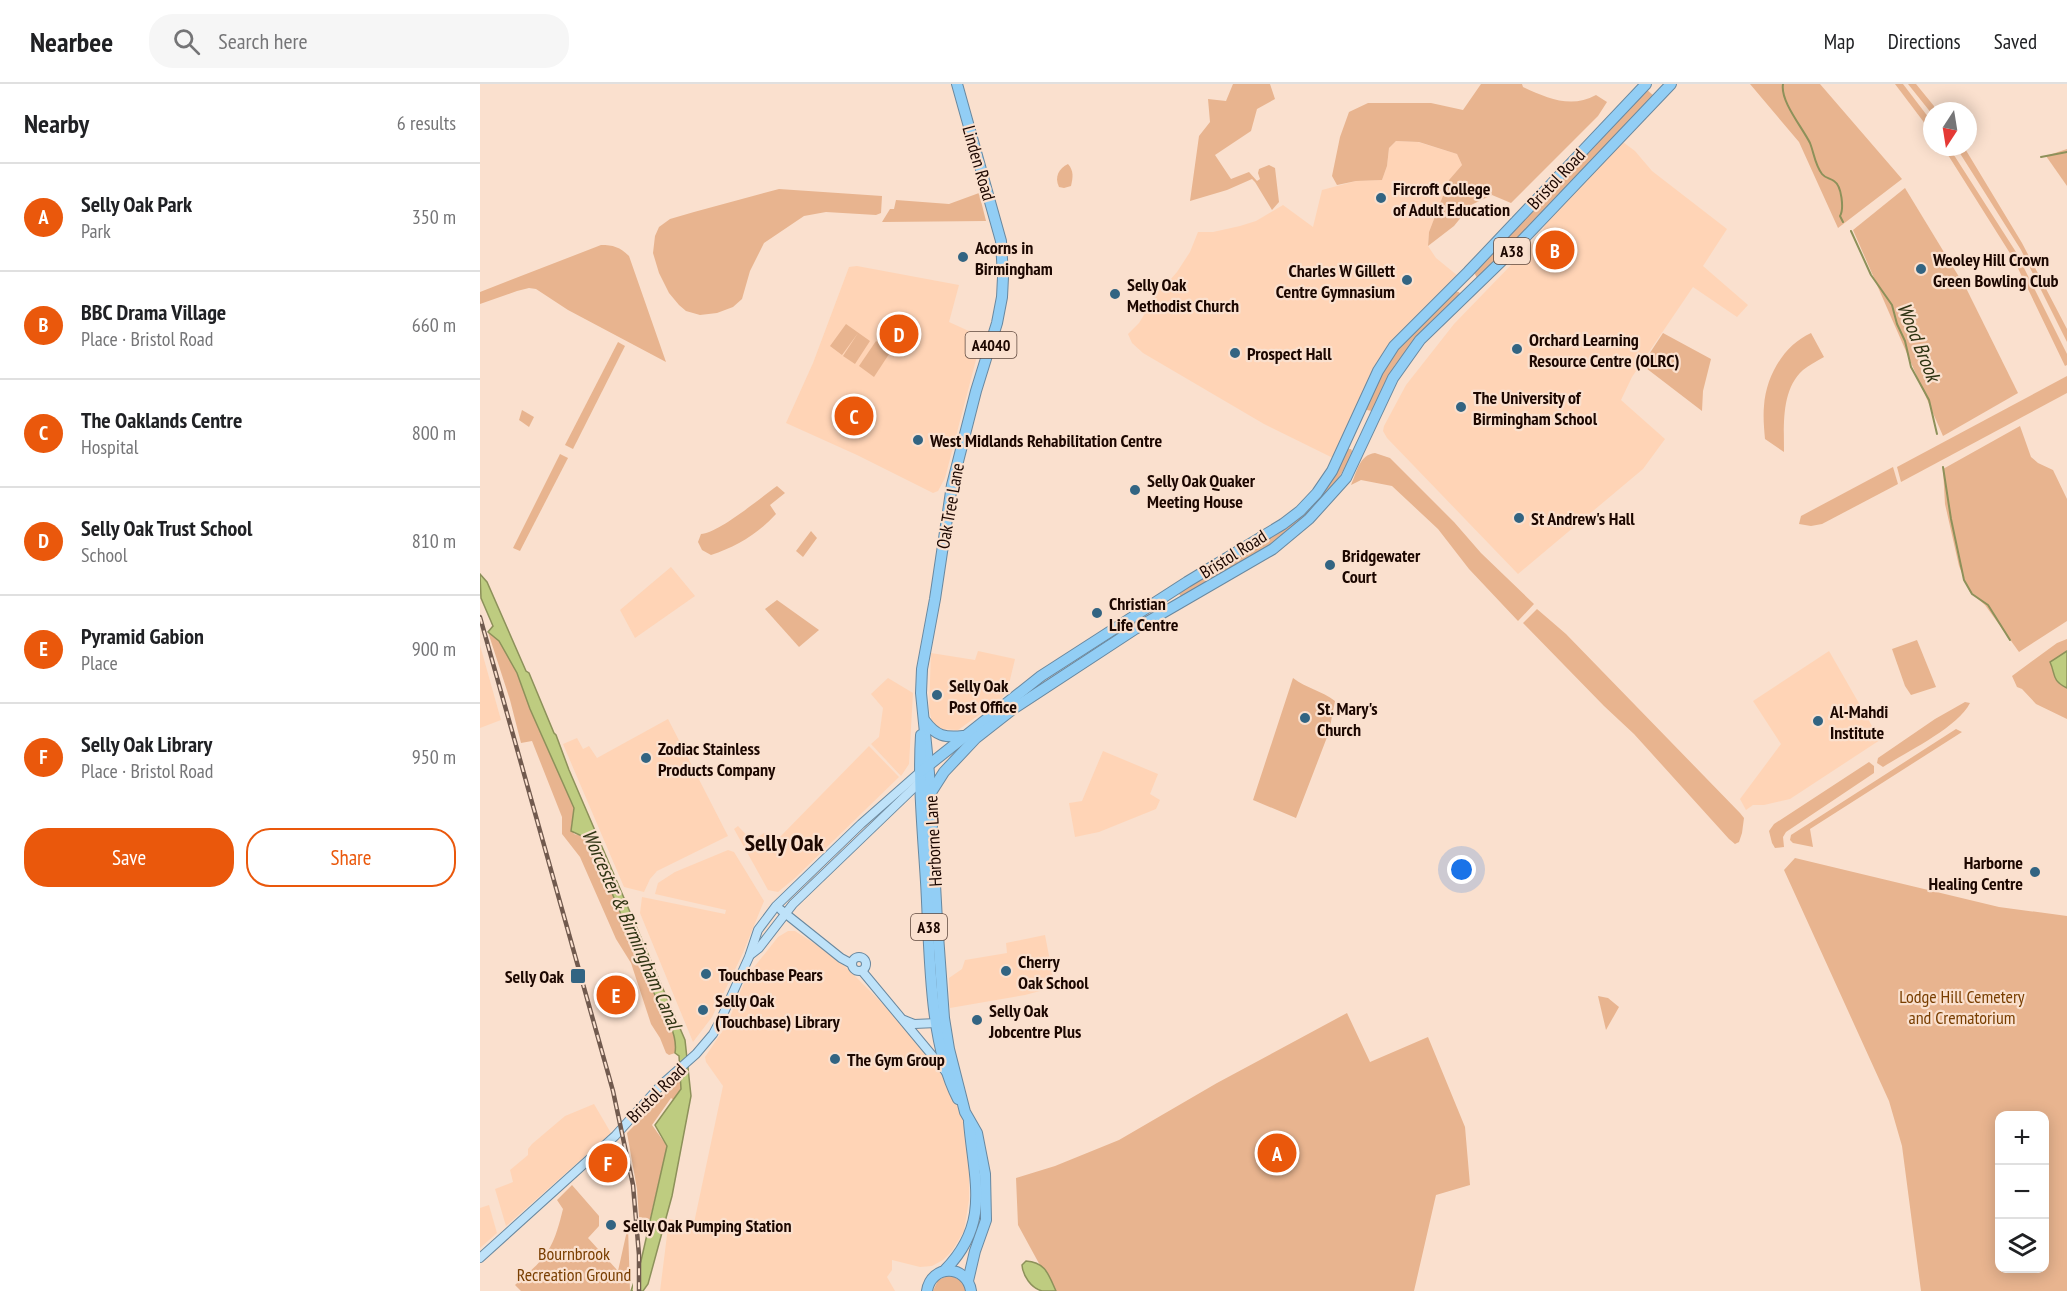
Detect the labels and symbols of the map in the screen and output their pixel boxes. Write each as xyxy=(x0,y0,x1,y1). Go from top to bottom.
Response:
north arrow xyxy=(1923,102,1977,156)
street label: Linden Road xyxy=(957,123,1001,203)
street label: Bristol Road xyxy=(1522,144,1590,214)
place label: Fircroft College of Adult Education xyxy=(1393,177,1510,221)
marker: Fircroft College of Adult Education xyxy=(1374,191,1388,205)
pin: B xyxy=(1536,228,1574,272)
place label: Acorns in Birmingham xyxy=(974,236,1053,280)
road number: A38 xyxy=(1494,238,1530,264)
place label: Weoley Hill Crown Green Bowling Club xyxy=(1932,248,2059,292)
marker: Acorns in Birmingham xyxy=(956,250,970,264)
place label: Charles W Gillett Centre Gymnasium xyxy=(1276,259,1396,303)
marker: Weoley Hill Crown Green Bowling Club xyxy=(1914,262,1928,276)
place label: Selly Oak Methodist Church xyxy=(1127,273,1239,317)
marker: Charles W Gillett Centre Gymnasium xyxy=(1400,273,1414,287)
marker: Selly Oak Methodist Church xyxy=(1108,287,1122,301)
water label: Wood Brook xyxy=(1891,299,1947,387)
pin: D xyxy=(880,312,918,356)
place label: Orchard Learning Resource Centre (OLRC) xyxy=(1529,328,1679,372)
road number: A4040 xyxy=(966,332,1016,358)
place label: Prospect Hall xyxy=(1247,342,1332,365)
marker: Orchard Learning Resource Centre (OLRC) xyxy=(1510,342,1524,356)
marker: Prospect Hall xyxy=(1228,346,1242,360)
place label: The University of Birmingham School xyxy=(1473,386,1598,430)
pin: C xyxy=(834,394,874,438)
marker: The University of Birmingham School xyxy=(1454,400,1468,414)
place label: West Midlands Rehabilitation Centre xyxy=(929,429,1162,452)
marker: West Midlands Rehabilitation Centre xyxy=(911,433,925,447)
street label: Oak Tree Lane xyxy=(931,461,969,551)
place label: Selly Oak Quaker Meeting House xyxy=(1147,469,1256,513)
marker: Selly Oak Quaker Meeting House xyxy=(1128,483,1142,497)
place label: St Andrew's Hall xyxy=(1531,507,1635,530)
marker: St Andrew's Hall xyxy=(1512,511,1526,525)
street label: Bristol Road xyxy=(1195,524,1271,584)
place label: Bridgewater Court xyxy=(1342,544,1421,588)
marker: Bridgewater Court xyxy=(1323,558,1337,572)
place label: Christian Life Centre xyxy=(1109,592,1179,636)
marker: Christian Life Centre xyxy=(1090,606,1104,620)
place label: Selly Oak Post Office xyxy=(949,674,1017,718)
marker: Selly Oak Post Office xyxy=(930,688,944,702)
place label: St. Mary's Church xyxy=(1317,697,1378,741)
place label: Al-Mahdi Institute xyxy=(1829,700,1888,744)
marker: St. Mary's Church xyxy=(1298,711,1312,725)
marker: Al-Mahdi Institute xyxy=(1811,714,1825,728)
place label: Zodiac Stainless Products Company xyxy=(658,737,776,781)
marker: Zodiac Stainless Products Company xyxy=(639,751,653,765)
street label: Harborne Lane xyxy=(919,795,947,887)
water label: Worcester & Birmingham Canal xyxy=(576,825,689,1035)
district label: Selly Oak xyxy=(744,827,824,858)
place label: Harborne Healing Centre xyxy=(1929,851,2023,895)
your location xyxy=(1447,855,1476,884)
marker: Harborne Healing Centre xyxy=(2028,865,2042,879)
road number: A38 xyxy=(911,914,947,940)
place label: Cherry Oak School xyxy=(1018,950,1089,994)
place label: Touchbase Pears xyxy=(718,963,823,986)
marker: Cherry Oak School xyxy=(999,964,1013,978)
place label: Selly Oak xyxy=(505,965,565,988)
marker: Selly Oak xyxy=(569,967,587,985)
marker: Touchbase Pears xyxy=(699,967,713,981)
pin: E xyxy=(596,972,636,1018)
park label: Lodge Hill Cemetery and Crematorium xyxy=(1899,985,2025,1029)
place label: Selly Oak (Touchbase) Library xyxy=(715,989,841,1033)
place label: Selly Oak Jobcentre Plus xyxy=(988,999,1081,1043)
marker: Selly Oak (Touchbase) Library xyxy=(696,1003,710,1017)
marker: Selly Oak Jobcentre Plus xyxy=(970,1013,984,1027)
place label: The Gym Group xyxy=(847,1048,945,1071)
marker: The Gym Group xyxy=(828,1052,842,1066)
street label: Bristol Road xyxy=(621,1058,691,1128)
pin: A xyxy=(1258,1130,1296,1176)
pin: F xyxy=(588,1140,628,1186)
place label: Selly Oak Pumping Station xyxy=(623,1214,791,1237)
marker: Selly Oak Pumping Station xyxy=(604,1218,618,1232)
park label: Bournbrook Recreation Ground xyxy=(517,1242,631,1286)

